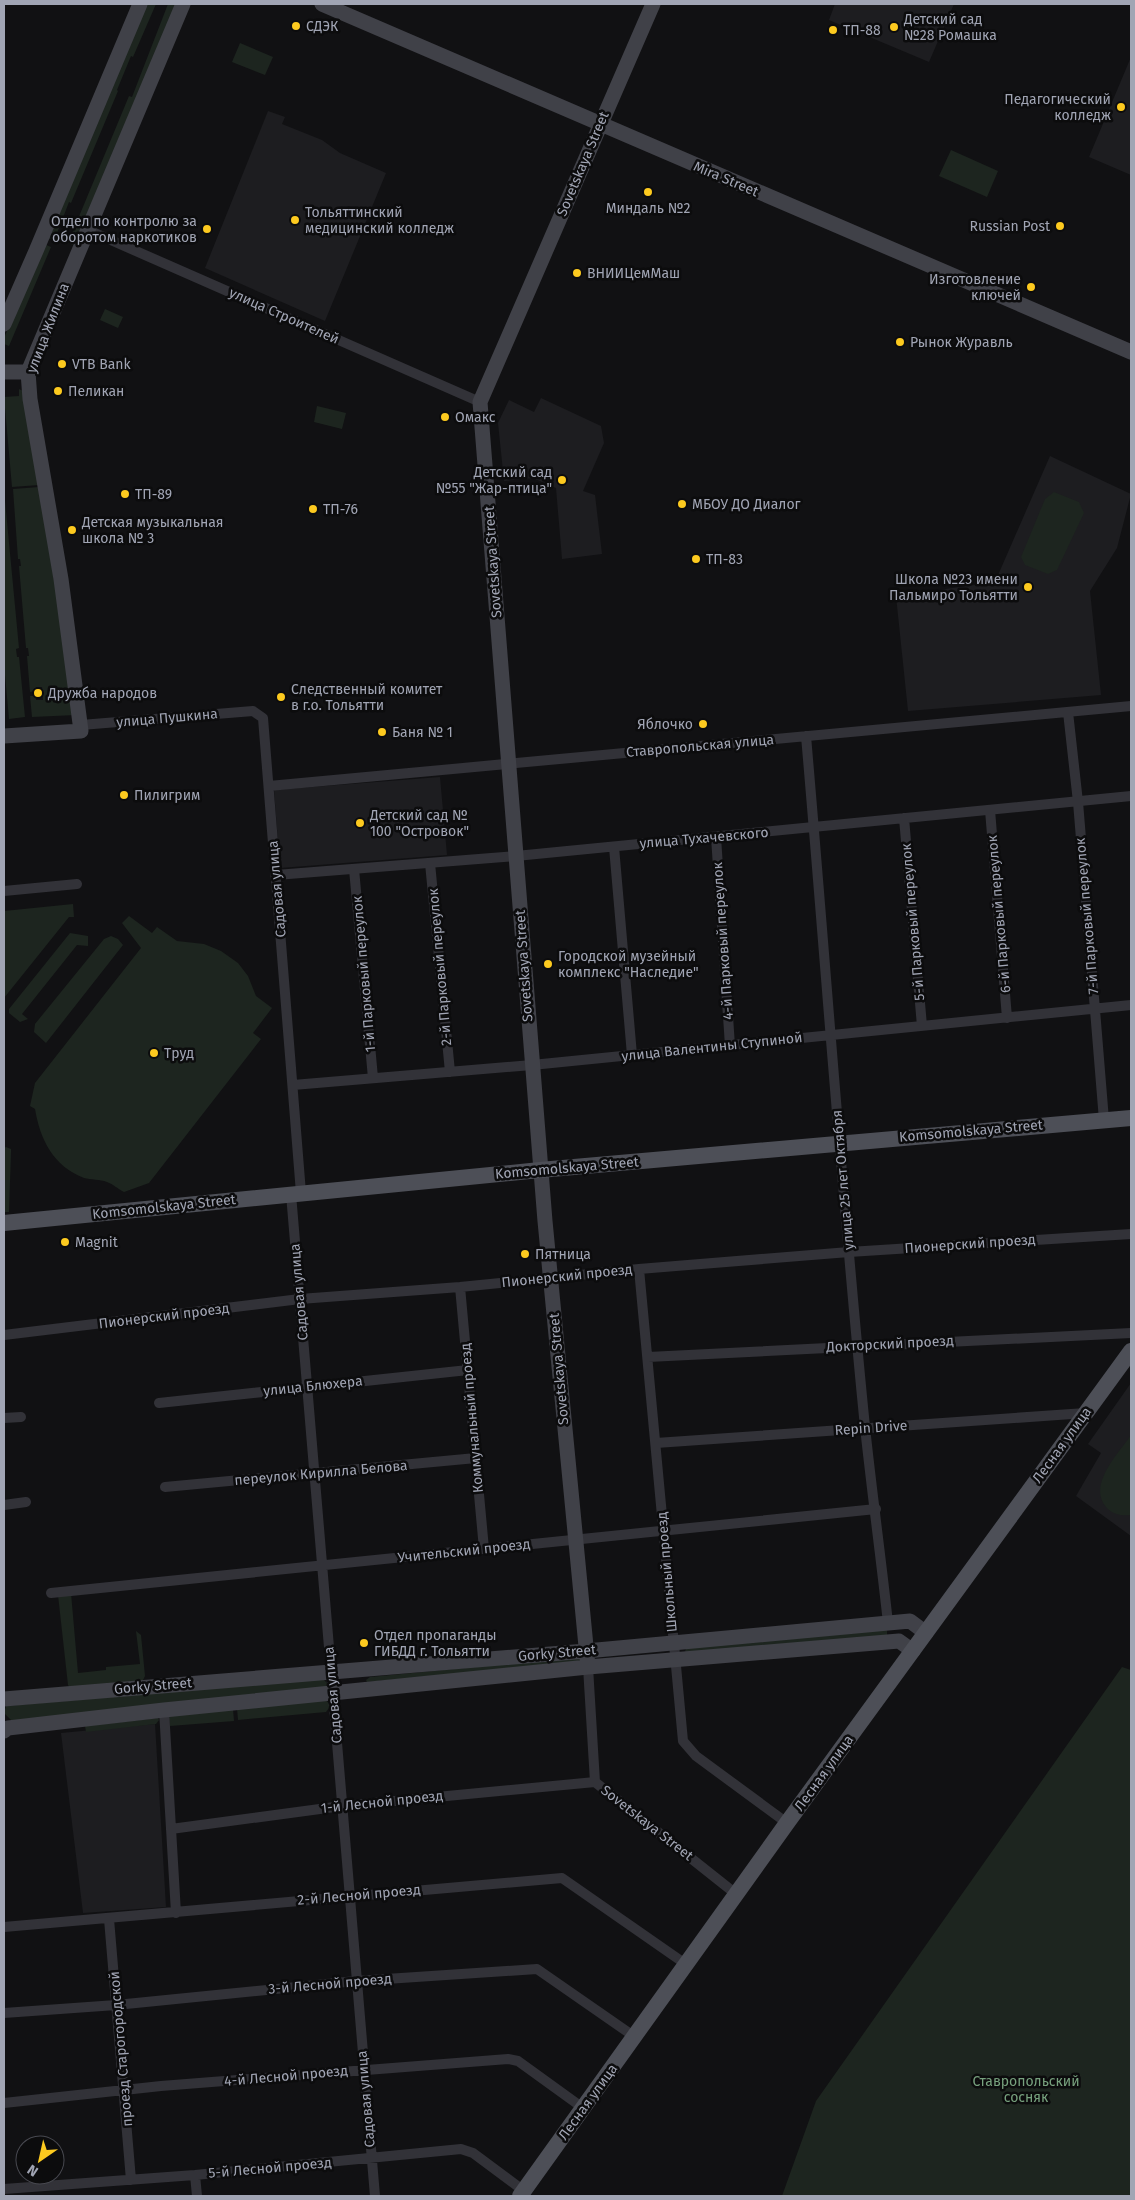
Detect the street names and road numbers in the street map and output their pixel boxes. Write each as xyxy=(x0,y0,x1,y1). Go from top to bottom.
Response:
street label: Sovetskaya Street xyxy=(553,108,613,219)
street label: Mira Street xyxy=(691,158,762,201)
street label: улица Жилина xyxy=(23,281,73,375)
street label: улица Строителей xyxy=(226,284,342,348)
street label: Sovetskaya Street xyxy=(481,505,505,619)
street label: улица Пушкина xyxy=(116,705,218,731)
street label: Ставропольская улица xyxy=(625,731,775,761)
street label: улица Тухачевского xyxy=(639,824,769,852)
street label: 6-й Парковый переулок xyxy=(984,834,1014,994)
street label: 7-й Парковый переулок xyxy=(1072,836,1102,995)
street label: Садовая улица xyxy=(264,840,290,938)
street label: 5-й Парковый переулок xyxy=(898,842,928,1001)
street label: 4-й Парковый переулок xyxy=(709,861,737,1021)
street label: 2-й Парковый переулок xyxy=(425,887,455,1046)
street label: 1-й Парковый переулок xyxy=(349,894,379,1053)
street label: Sovetskaya Street xyxy=(512,909,536,1023)
street label: улица Валентины Ступиной xyxy=(621,1029,803,1065)
street label: улица 25 лет Октября xyxy=(828,1109,858,1251)
street label: Komsomolskaya Street xyxy=(898,1116,1044,1146)
street label: Komsomolskaya Street xyxy=(494,1153,640,1183)
street label: Komsomolskaya Street xyxy=(91,1191,237,1223)
street label: Пионерский проезд xyxy=(904,1231,1036,1257)
street label: Садовая улица xyxy=(286,1243,312,1341)
street label: Пионерский проезд xyxy=(501,1261,633,1291)
street label: Пионерский проезд xyxy=(98,1300,230,1332)
street label: Sovetskaya Street xyxy=(546,1311,572,1426)
street label: Докторский проезд xyxy=(825,1332,954,1356)
street label: Коммунальный проезд xyxy=(457,1342,487,1494)
street label: улица Блюхера xyxy=(263,1372,363,1400)
street label: Лесная улица xyxy=(1029,1404,1095,1486)
street label: Repin Drive xyxy=(834,1417,908,1439)
street label: переулок Кирилла Белова xyxy=(234,1457,408,1489)
street label: Школьный проезд xyxy=(653,1511,681,1633)
street label: Учительский проезд xyxy=(397,1536,531,1566)
street label: Gorky Street xyxy=(517,1641,598,1665)
street label: Садовая улица xyxy=(320,1646,346,1744)
street label: Gorky Street xyxy=(113,1674,194,1698)
street label: Лесная улица xyxy=(791,1732,857,1814)
street label: Sovetskaya Street xyxy=(598,1782,697,1865)
street label: 1-й Лесной проезд xyxy=(320,1787,444,1817)
street label: 2-й Лесной проезд xyxy=(297,1881,421,1909)
street label: 3-й Лесной проезд xyxy=(268,1970,392,1998)
street label: проезд Старогородской xyxy=(106,1971,136,2127)
street label: Садовая улица xyxy=(353,2050,379,2148)
street label: Лесная улица xyxy=(555,2061,621,2143)
street label: 4-й Лесной проезд xyxy=(223,2062,349,2090)
street label: 5-й Лесной проезд xyxy=(208,2154,332,2182)

